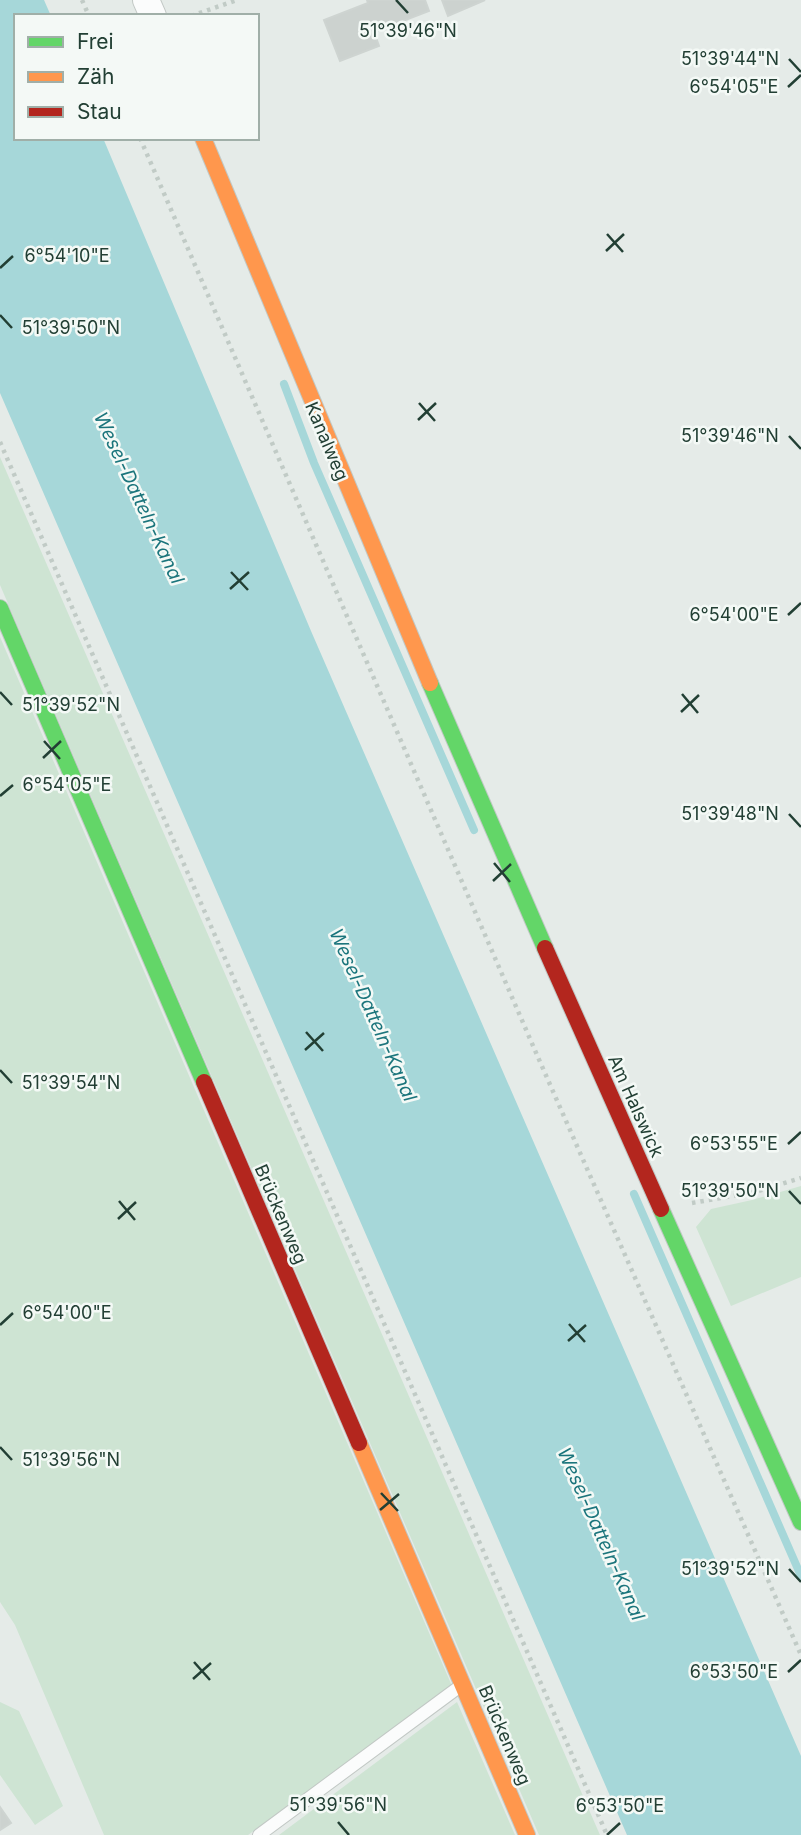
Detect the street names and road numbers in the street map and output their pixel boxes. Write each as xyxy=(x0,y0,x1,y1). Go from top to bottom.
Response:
street label: Kanalweg xyxy=(301,399,353,483)
street label: Am Halswick xyxy=(604,1052,668,1161)
street label: Brückenweg xyxy=(251,1161,311,1267)
street label: Brückenweg xyxy=(475,1682,535,1788)

